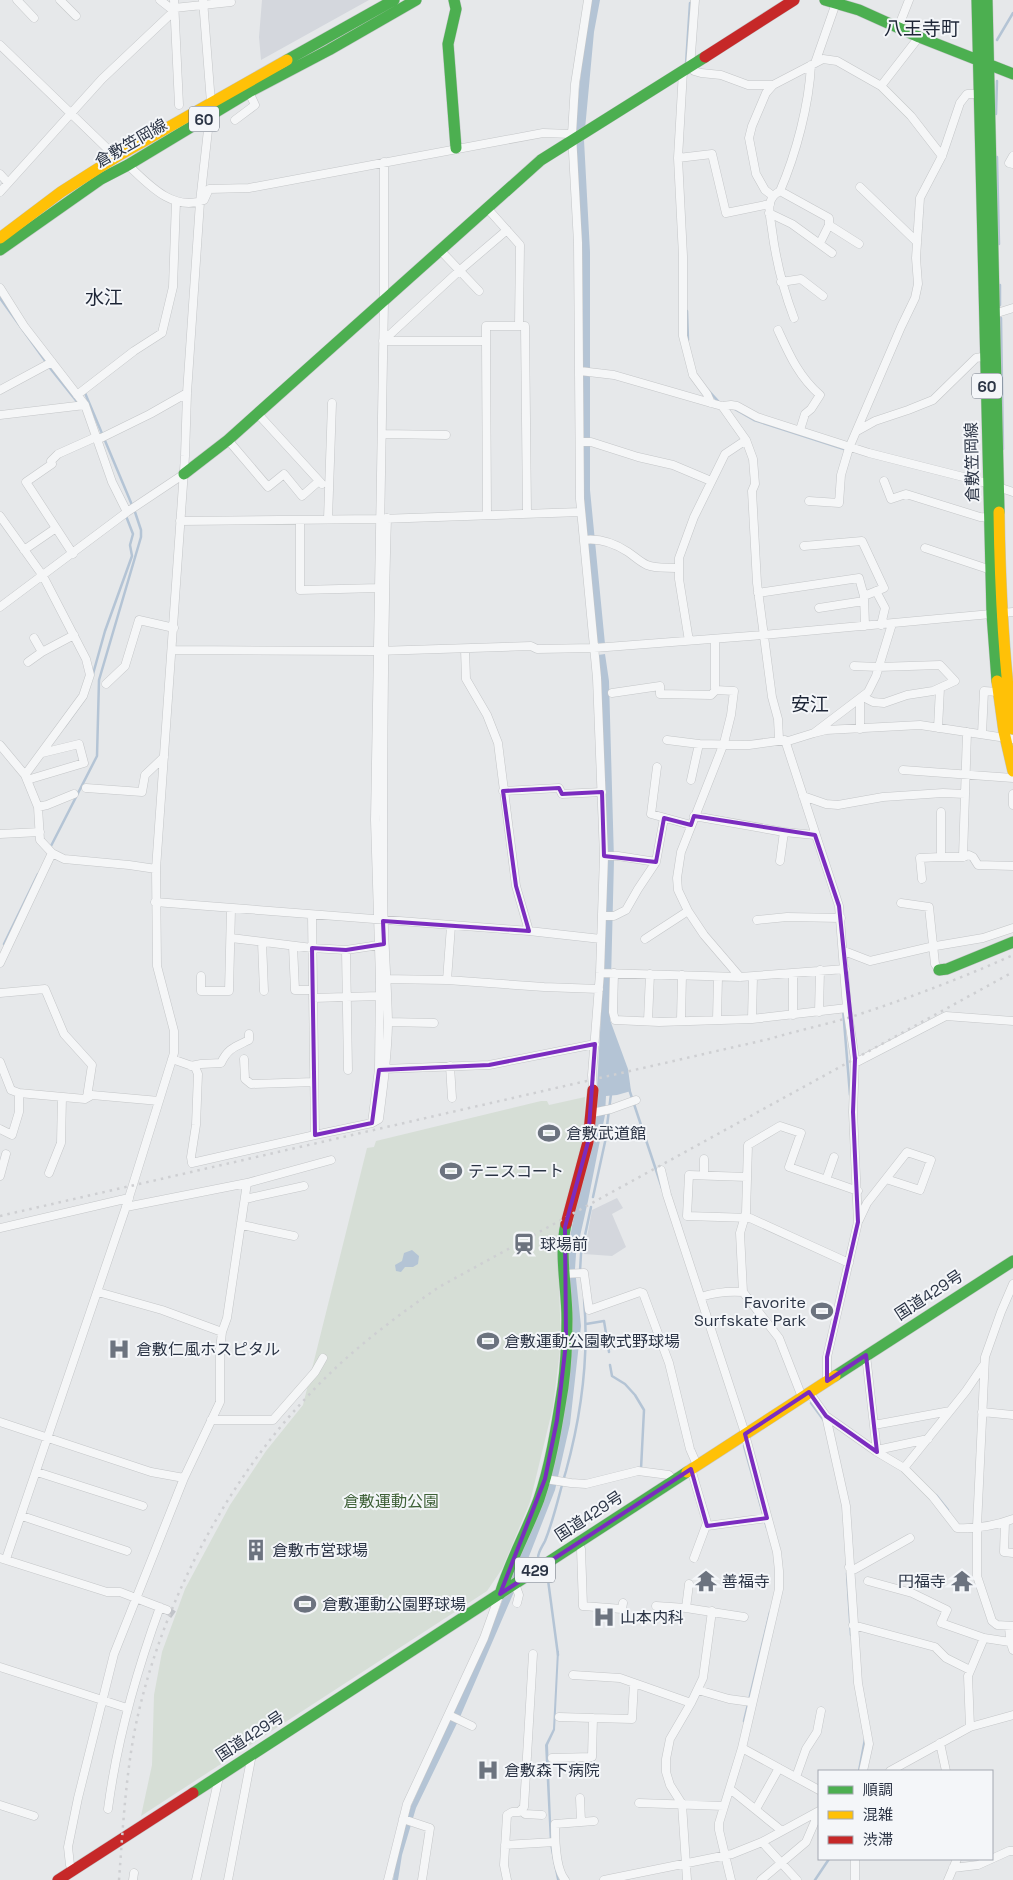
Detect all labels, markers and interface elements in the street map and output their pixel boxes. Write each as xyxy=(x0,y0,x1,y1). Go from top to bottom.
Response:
district label: 八王寺町 xyxy=(884,16,960,41)
road number: 60 xyxy=(189,106,219,132)
street label: 倉敷笠岡線 xyxy=(91,114,171,172)
district label: 水江 xyxy=(85,285,123,310)
road number: 60 xyxy=(972,374,1002,398)
street label: 倉敷笠岡線 xyxy=(961,422,983,502)
district label: 安江 xyxy=(791,692,829,717)
sports icon: 倉敷武道館 xyxy=(536,1120,562,1146)
place label: 倉敷武道館 xyxy=(566,1123,646,1144)
sports icon: テニスコート xyxy=(438,1158,464,1184)
place label: テニスコート xyxy=(468,1161,564,1182)
station icon: 球場前 xyxy=(511,1231,537,1257)
place label: 球場前 xyxy=(540,1234,588,1255)
street label: 国道429号 xyxy=(891,1265,967,1325)
place label: Favorite Surfskate Park xyxy=(694,1292,806,1331)
sports icon: Favorite Surfskate Park xyxy=(809,1298,835,1324)
sports icon: 倉敷運動公園軟式野球場 xyxy=(475,1328,501,1354)
place label: 倉敷運動公園軟式野球場 xyxy=(504,1331,680,1352)
hospital icon: 倉敷仁風ホスピタル xyxy=(106,1336,132,1362)
place label: 倉敷仁風ホスピタル xyxy=(136,1339,280,1360)
street label: 国道429号 xyxy=(551,1486,627,1546)
park label: 倉敷運動公園 xyxy=(343,1491,439,1512)
building icon: 倉敷市営球場 xyxy=(243,1537,269,1563)
place label: 倉敷市営球場 xyxy=(272,1540,368,1561)
road number: 429 xyxy=(515,1558,555,1582)
temple icon: 善福寺 xyxy=(693,1568,719,1594)
temple icon: 円福寺 xyxy=(949,1568,975,1594)
place label: 善福寺 xyxy=(722,1571,770,1592)
place label: 円福寺 xyxy=(898,1571,946,1592)
sports icon: 倉敷運動公園野球場 xyxy=(292,1591,318,1617)
place label: 倉敷運動公園野球場 xyxy=(322,1594,466,1615)
hospital icon: 山本内科 xyxy=(591,1604,617,1630)
place label: 山本内科 xyxy=(620,1607,684,1628)
street label: 国道429号 xyxy=(212,1706,288,1766)
hospital icon: 倉敷森下病院 xyxy=(475,1757,501,1783)
place label: 倉敷森下病院 xyxy=(504,1760,600,1781)
legend xyxy=(818,1770,993,1860)
text: 順調 xyxy=(863,1780,893,1799)
text: 混雑 xyxy=(863,1805,893,1824)
text: 渋滞 xyxy=(863,1830,893,1849)

